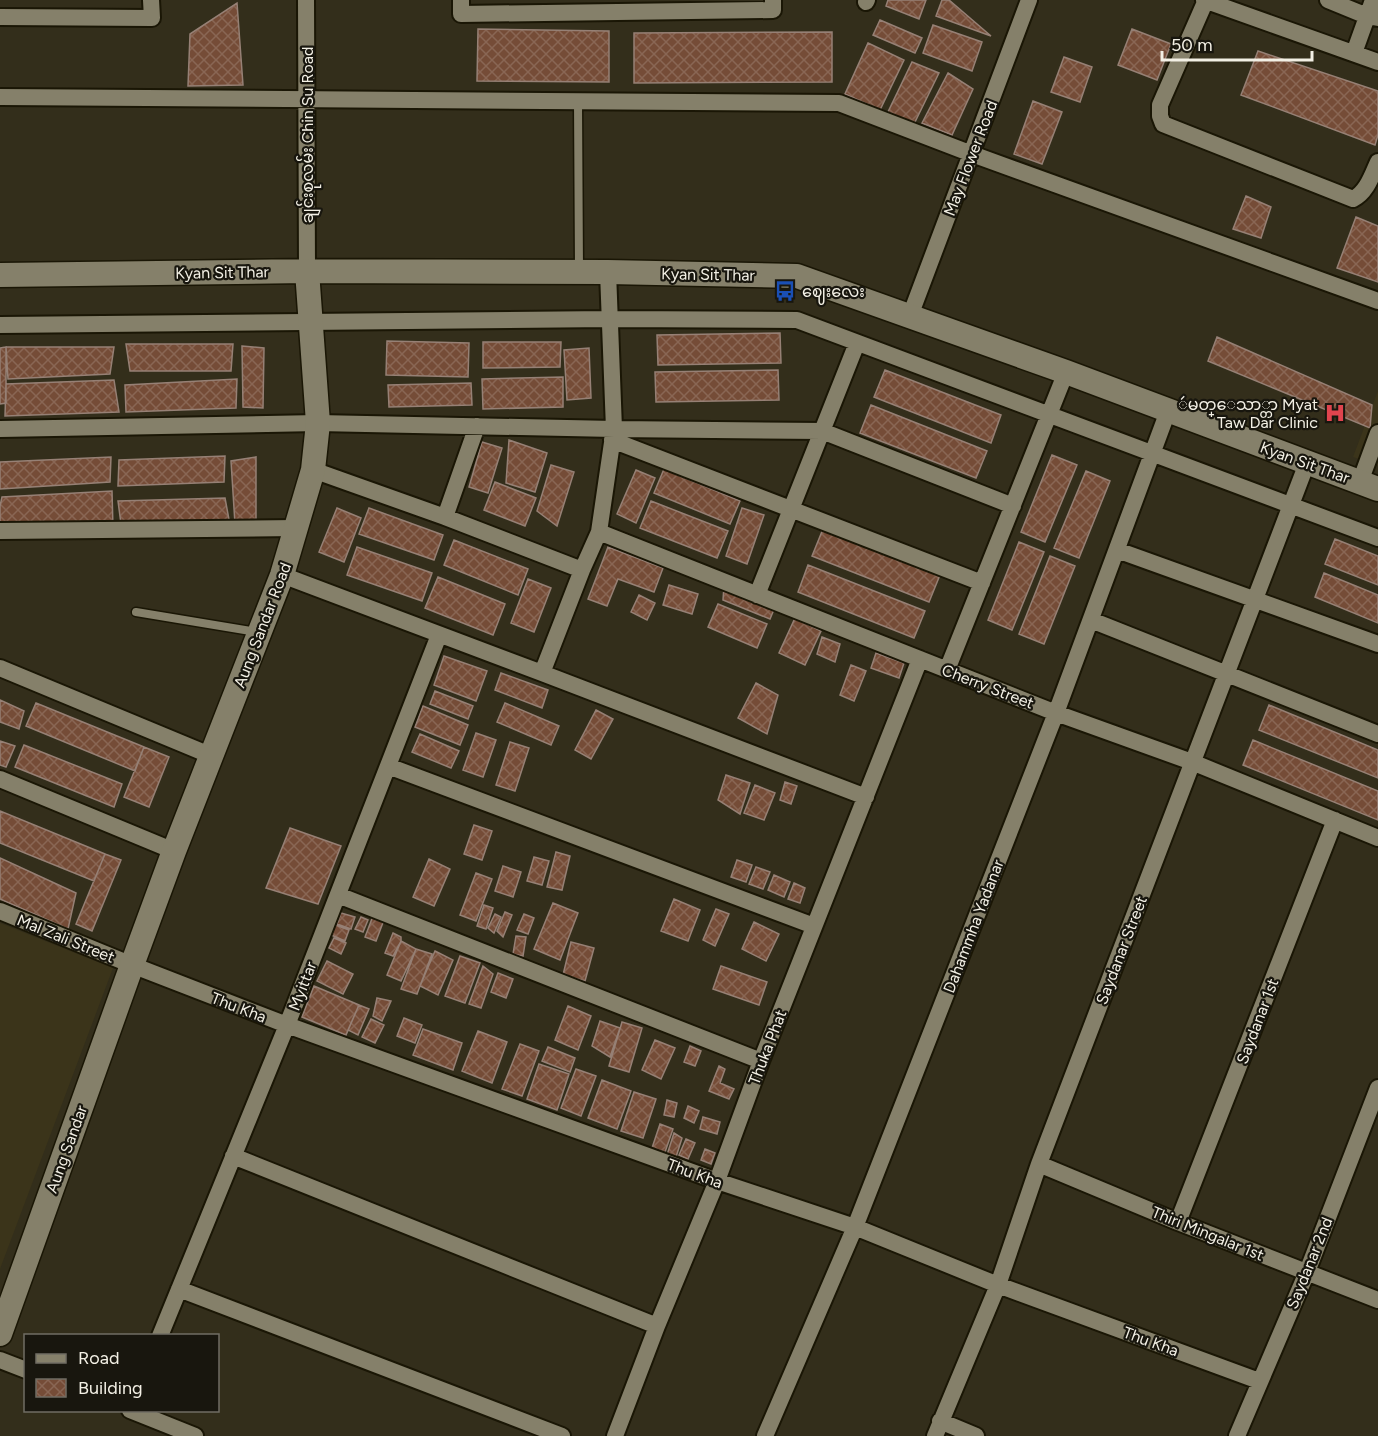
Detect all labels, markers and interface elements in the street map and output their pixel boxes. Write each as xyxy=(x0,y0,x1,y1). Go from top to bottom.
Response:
scale bar xyxy=(1162,24,1312,62)
text: 50 m xyxy=(1171,34,1213,56)
street label: ချင်းစုလမ်း Chin Su Road xyxy=(296,47,322,223)
street label: May Flower Road xyxy=(940,98,1001,219)
street label: Kyan Sit Thar xyxy=(175,262,270,283)
street label: Kyan Sit Thar xyxy=(661,264,756,285)
bus stop icon: ဈေးလေး xyxy=(773,279,797,303)
place label: ဈေးလေး xyxy=(802,282,865,305)
place label: ဴမတ္ေသာ္တာ Myat Taw Dar Clinic xyxy=(1178,395,1318,432)
hospital icon: ဴမတ္ေသာ္တာ Myat Taw Dar Clinic xyxy=(1323,401,1347,425)
street label: Kyan Sit Thar xyxy=(1258,438,1353,488)
street label: Aung Sandar Road xyxy=(230,560,295,691)
street label: Cherry Street xyxy=(939,660,1037,713)
street label: Dahammha Yadanar xyxy=(939,856,1008,996)
street label: Saydanar Street xyxy=(1092,893,1151,1007)
street label: Mal Zali Street xyxy=(14,910,117,967)
street label: Myittar xyxy=(284,958,321,1014)
street label: Saydanar 1st xyxy=(1232,976,1282,1067)
street label: Thu Kha xyxy=(209,988,269,1027)
street label: Thuka Phat xyxy=(744,1007,790,1087)
street label: Aung Sandar xyxy=(42,1102,91,1196)
street label: Thu Kha xyxy=(665,1155,725,1192)
street label: Thiri Mingalar 1st xyxy=(1149,1202,1267,1265)
street label: Saydanar 2nd xyxy=(1282,1215,1337,1312)
street label: Thu Kha xyxy=(1121,1323,1181,1360)
legend xyxy=(24,1334,219,1412)
text: Road xyxy=(78,1347,119,1369)
text: Building xyxy=(78,1377,143,1399)

